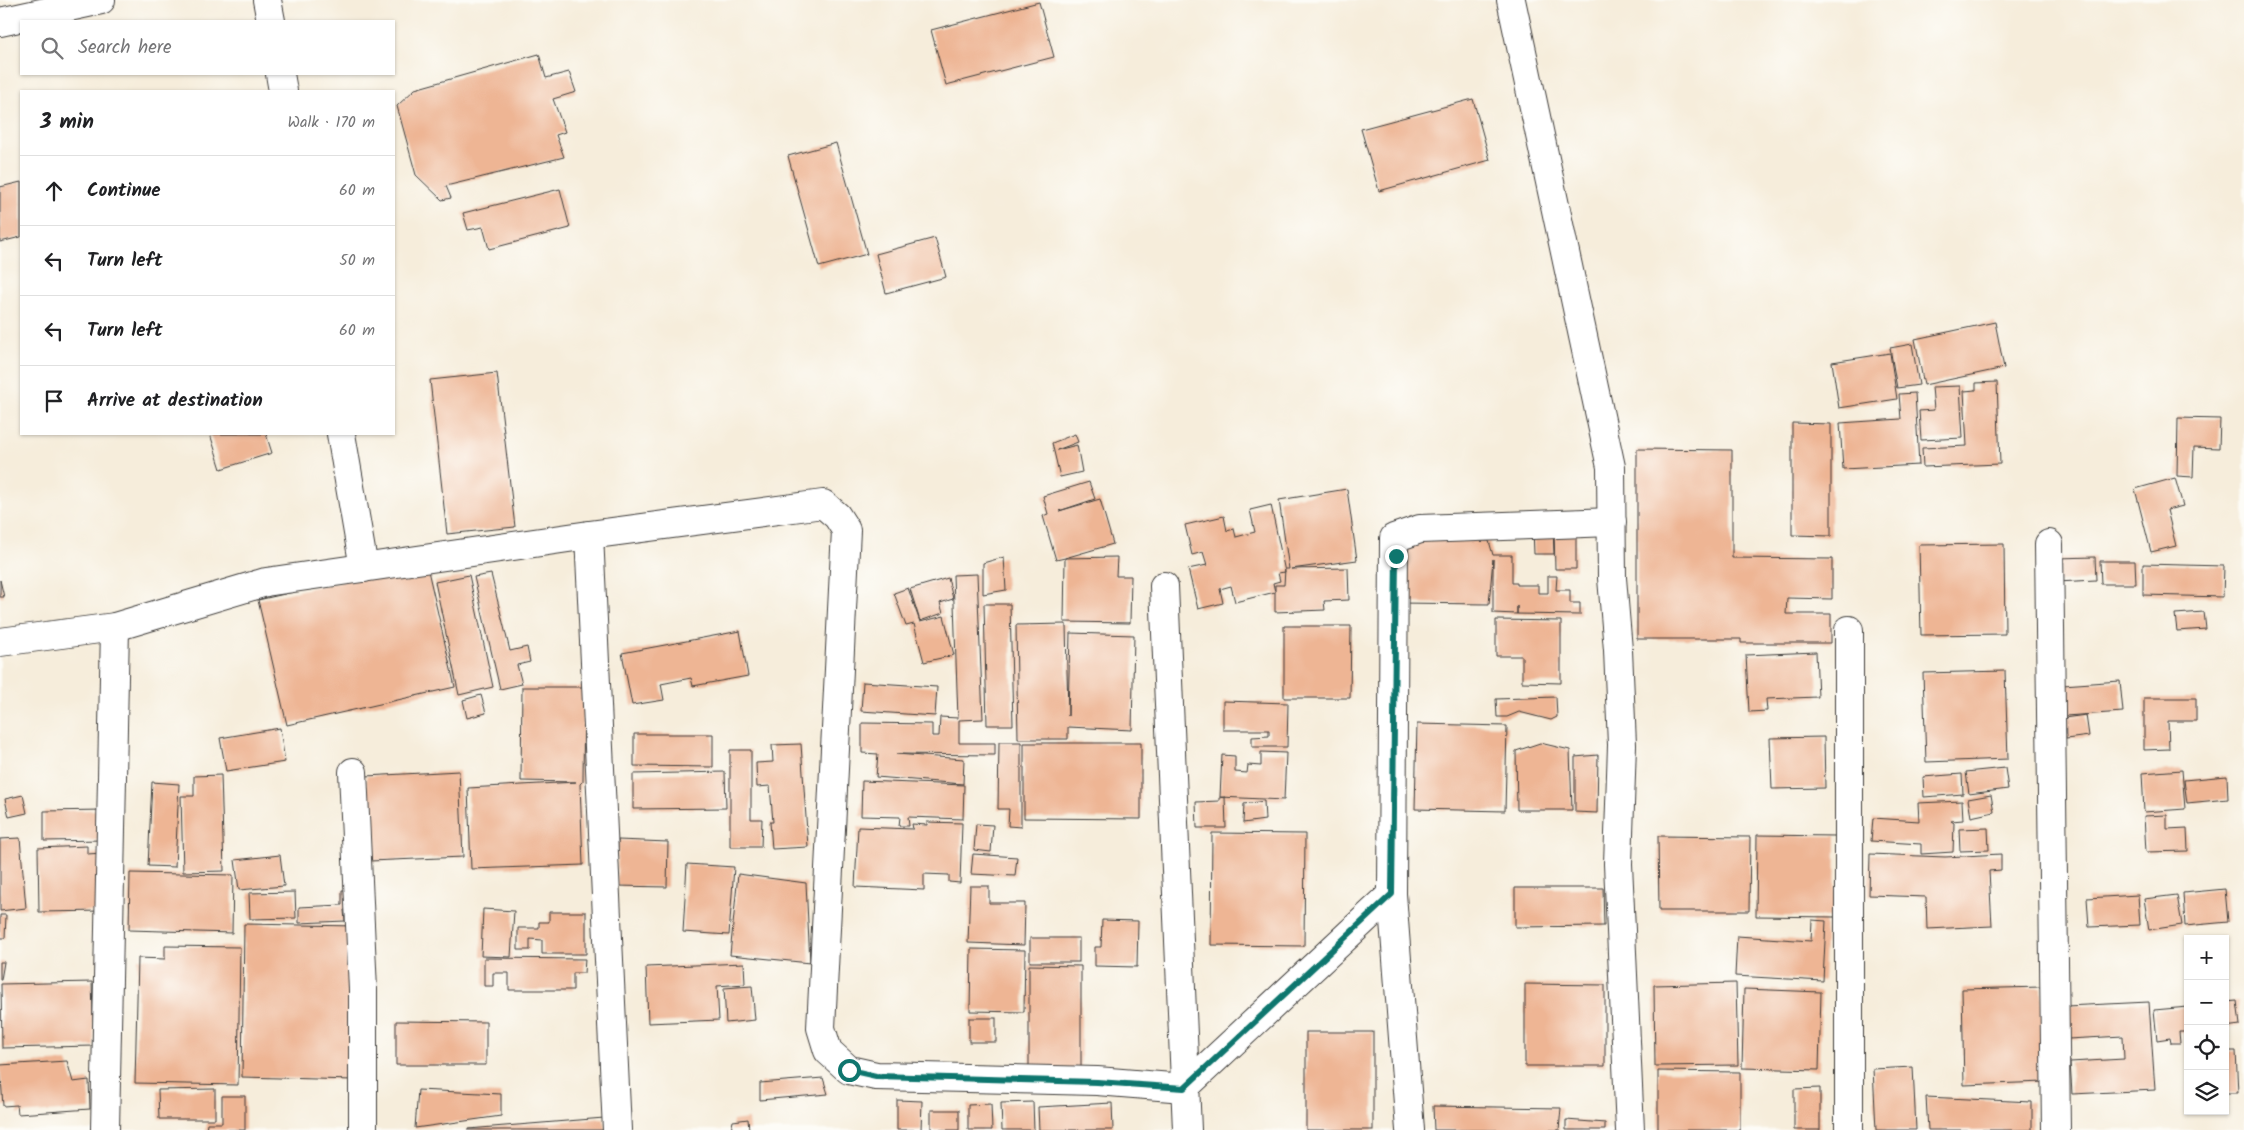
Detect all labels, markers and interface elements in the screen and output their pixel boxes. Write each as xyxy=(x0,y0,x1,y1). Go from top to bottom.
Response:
search box xyxy=(20,20,395,75)
text: Search here xyxy=(78,33,172,63)
icon: search xyxy=(38,34,66,62)
text: 3 min xyxy=(40,106,94,139)
text: Walk · 170 m xyxy=(287,110,375,135)
text: Continue xyxy=(87,176,160,206)
icon: ahead xyxy=(40,177,68,205)
text: 60 m xyxy=(339,178,375,203)
text: Turn left xyxy=(87,246,162,276)
icon: left xyxy=(40,247,68,275)
text: 50 m xyxy=(339,248,375,273)
text: Turn left xyxy=(87,316,162,346)
icon: left xyxy=(40,317,68,345)
text: 60 m xyxy=(339,318,375,343)
text: Arrive at destination xyxy=(87,386,263,416)
icon: arrive xyxy=(40,387,68,415)
route end xyxy=(1385,545,1408,568)
map controls xyxy=(2184,935,2229,1115)
button: + xyxy=(2184,935,2229,980)
button: − xyxy=(2184,980,2229,1025)
button: locate xyxy=(2184,1025,2229,1070)
route start xyxy=(838,1059,861,1082)
button: layers xyxy=(2184,1070,2229,1115)

